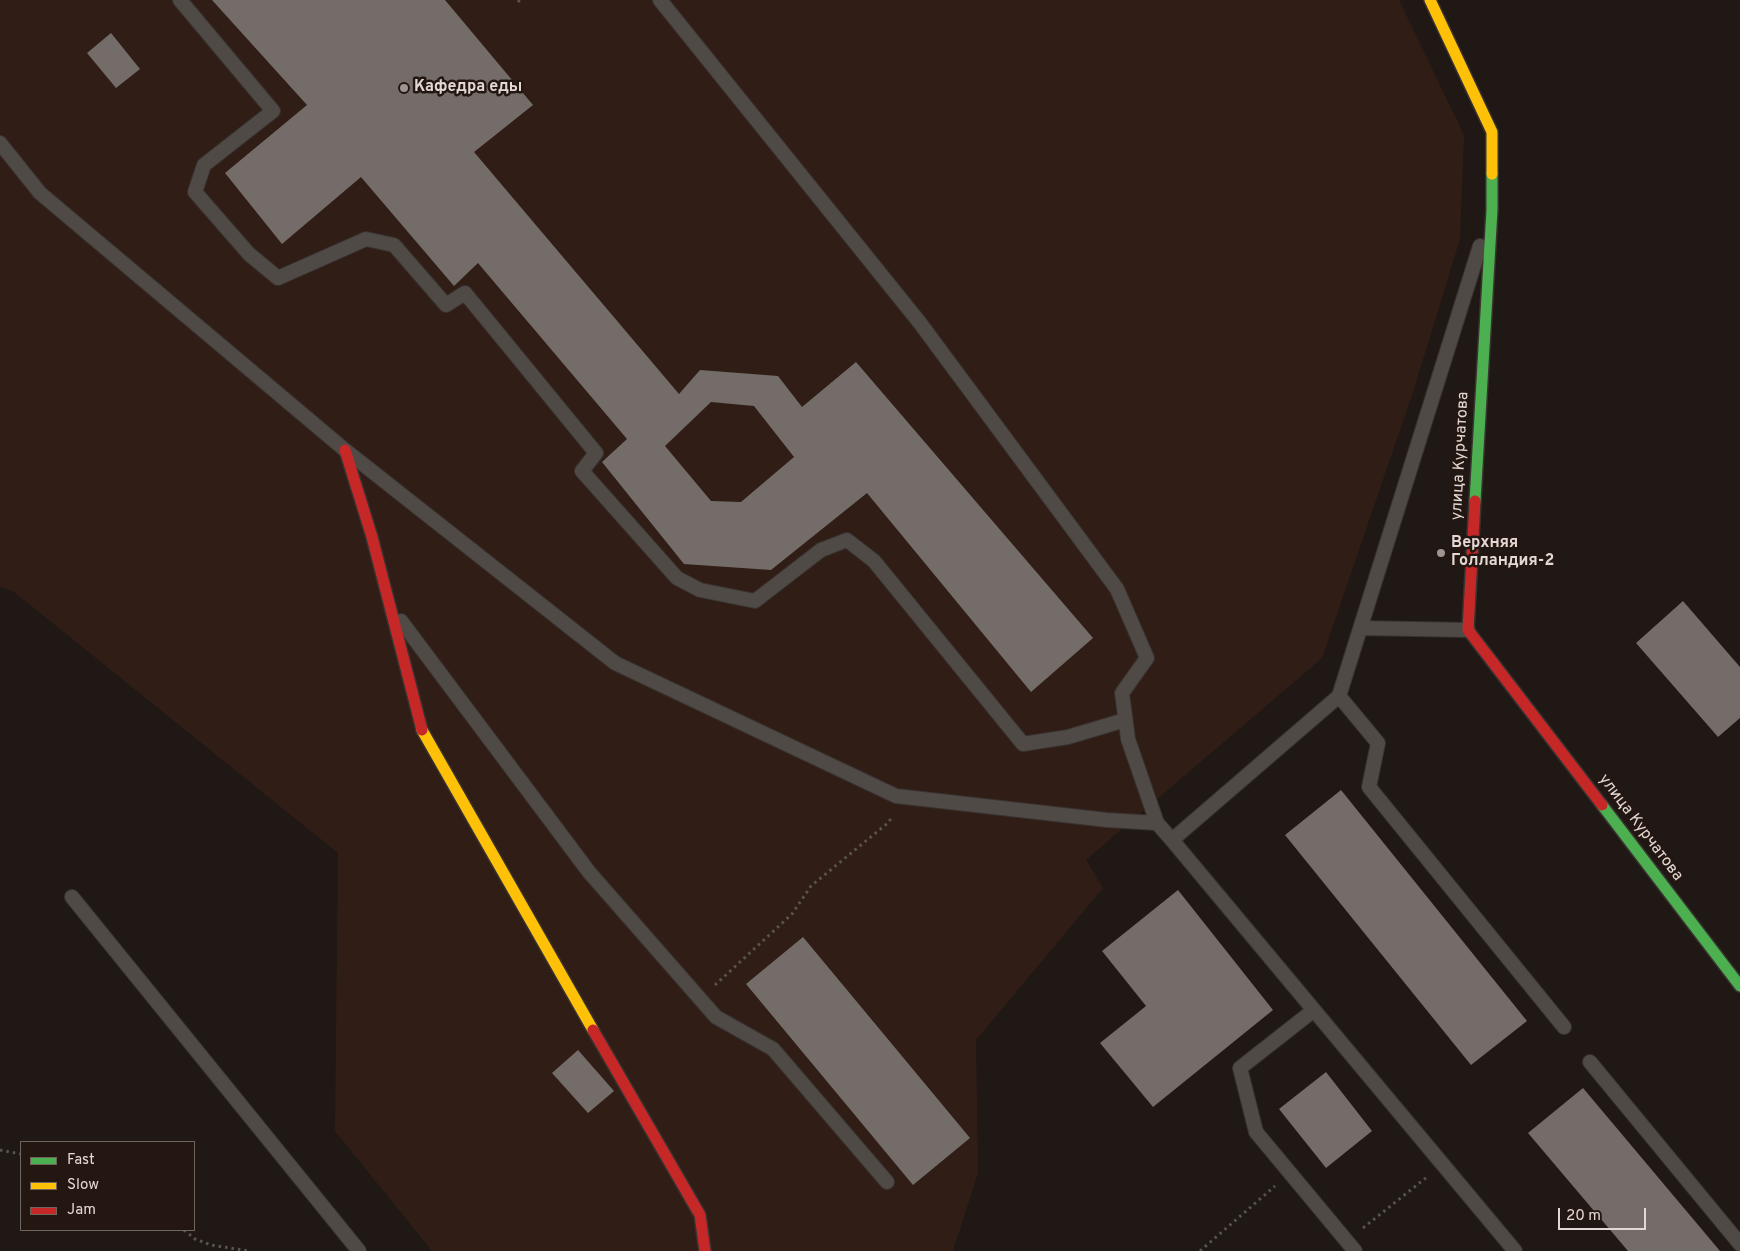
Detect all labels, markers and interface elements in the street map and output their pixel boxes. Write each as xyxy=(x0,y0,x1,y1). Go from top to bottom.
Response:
place label: Кафедра еды xyxy=(414,78,522,98)
marker: Кафедра еды xyxy=(398,82,410,94)
street label: улица Курчатова xyxy=(1448,391,1474,521)
place label: Верхняя Голландия-2 xyxy=(1451,534,1554,572)
marker: Верхняя Голландия-2 xyxy=(1435,547,1447,559)
street label: улица Курчатова xyxy=(1594,771,1686,885)
legend xyxy=(20,1141,195,1231)
text: Fast xyxy=(67,1151,95,1170)
text: Slow xyxy=(67,1176,99,1195)
scale bar xyxy=(1560,1198,1648,1230)
text: Jam xyxy=(67,1201,96,1220)
text: 20 m xyxy=(1566,1207,1601,1226)

